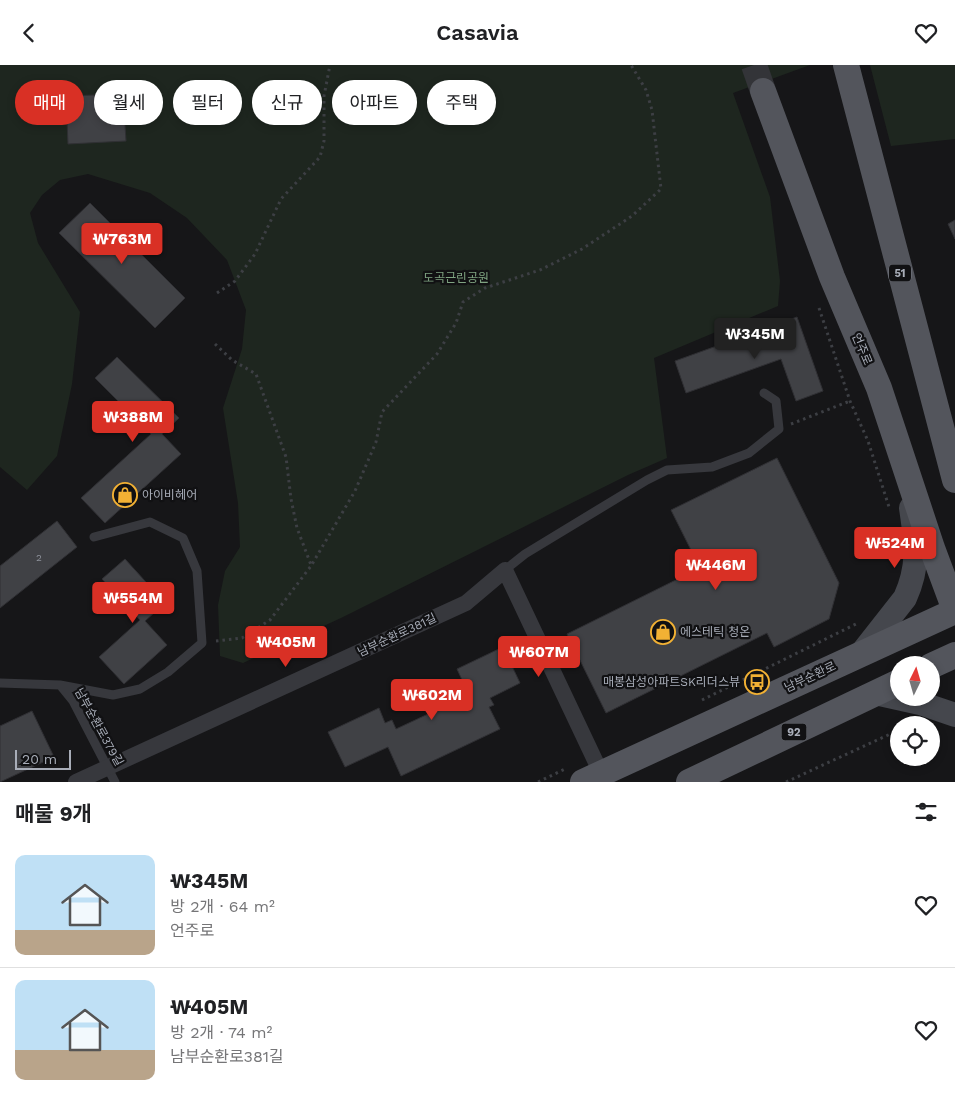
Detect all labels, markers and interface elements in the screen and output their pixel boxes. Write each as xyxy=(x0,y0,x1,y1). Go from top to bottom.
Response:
icon: back xyxy=(15,19,43,47)
icon: heart xyxy=(912,19,940,47)
text: Casavia xyxy=(436,20,519,45)
chip: 매매 xyxy=(15,80,84,125)
chip: 월세 xyxy=(94,80,163,125)
chip: 필터 xyxy=(173,80,242,125)
chip: 신규 xyxy=(252,80,322,125)
chip: 아파트 xyxy=(332,80,417,125)
chip: 주택 xyxy=(427,80,496,125)
pin: ₩763M xyxy=(87,223,157,265)
text: ₩763M xyxy=(92,229,152,248)
road number: 51 xyxy=(889,265,911,282)
park label: 도곡근린공원 xyxy=(423,271,489,285)
pin: ₩345M xyxy=(720,317,790,360)
text: ₩345M xyxy=(725,324,785,343)
street label: 언주로 xyxy=(849,331,875,367)
pin: ₩388M xyxy=(98,401,168,443)
text: ₩388M xyxy=(103,407,163,426)
shop icon: 아이비헤어 xyxy=(112,482,138,508)
place label: 아이비헤어 xyxy=(142,488,197,502)
pin: ₩524M xyxy=(860,527,930,569)
text: ₩524M xyxy=(865,533,925,552)
pin: ₩446M xyxy=(681,549,751,591)
house number: 2 xyxy=(36,552,42,563)
text: ₩446M xyxy=(686,555,746,574)
pin: ₩554M xyxy=(98,581,168,624)
text: ₩554M xyxy=(103,588,163,607)
street label: 남부순환로381길 xyxy=(355,611,439,659)
shop icon: 에스테틱 청온 xyxy=(650,619,676,645)
pin: ₩405M xyxy=(251,625,321,668)
place label: 에스테틱 청온 xyxy=(680,625,750,639)
text: ₩405M xyxy=(256,632,316,651)
pin: ₩607M xyxy=(504,635,574,678)
text: ₩607M xyxy=(509,642,569,661)
north arrow xyxy=(890,656,940,706)
map controls xyxy=(890,656,940,766)
street label: 남부순환로 xyxy=(782,659,838,695)
bus stop icon: 매봉삼성아파트SK리더스뷰 xyxy=(744,669,770,695)
place label: 매봉삼성아파트SK리더스뷰 xyxy=(603,675,740,689)
pin: ₩602M xyxy=(397,679,467,721)
text: ₩602M xyxy=(402,685,462,704)
street label: 남부순환로379길 xyxy=(72,686,126,768)
button: locate xyxy=(890,716,940,766)
road number: 92 xyxy=(782,724,806,741)
scale bar xyxy=(15,747,71,770)
text: 20 m xyxy=(22,751,57,767)
icon: filters xyxy=(912,798,940,826)
text: 매물 9개 xyxy=(15,801,92,826)
text: ₩345M xyxy=(170,868,248,893)
icon: home xyxy=(55,875,115,935)
icon: heart xyxy=(912,891,940,919)
text: 방 2개 · 64 m² xyxy=(170,897,275,916)
text: 언주로 xyxy=(170,921,214,940)
text: ₩405M xyxy=(170,994,248,1019)
icon: home xyxy=(55,1000,115,1060)
icon: heart xyxy=(912,1016,940,1044)
text: 방 2개 · 74 m² xyxy=(170,1023,272,1042)
text: 남부순환로381길 xyxy=(170,1047,284,1066)

